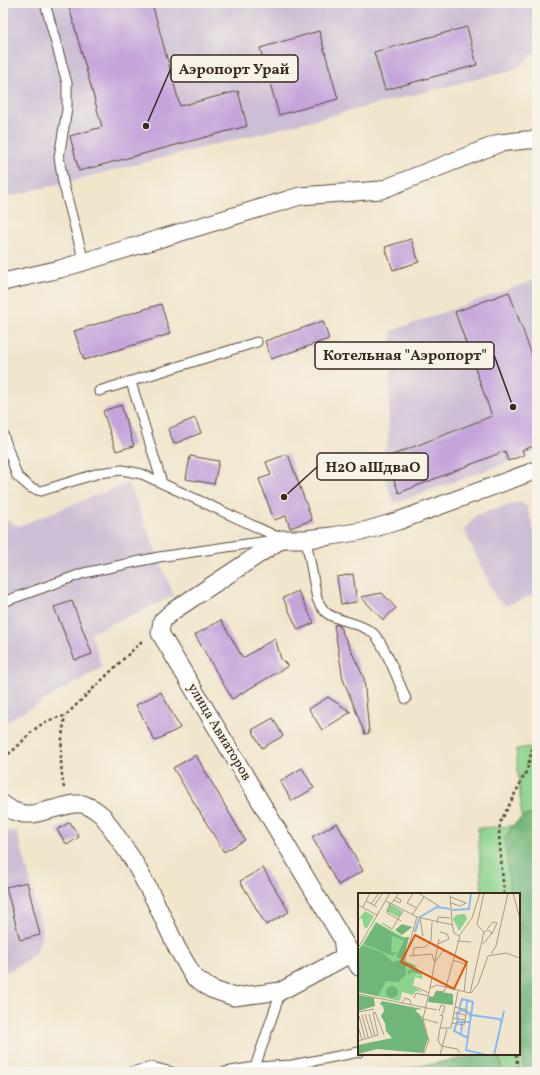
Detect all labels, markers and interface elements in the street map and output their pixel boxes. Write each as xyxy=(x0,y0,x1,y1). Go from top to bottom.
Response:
callout: Аэропорт Урай xyxy=(171,55,298,82)
text: Аэропорт Урай xyxy=(179,60,290,81)
callout: Котельная "Аэропорт" xyxy=(315,342,494,369)
text: Котельная "Аэропорт" xyxy=(323,346,487,367)
callout: H2O аШдваО xyxy=(317,453,428,480)
text: H2O аШдваО xyxy=(326,458,420,479)
street label: улица Авиаторов xyxy=(182,680,256,784)
inset map xyxy=(358,893,520,1055)

